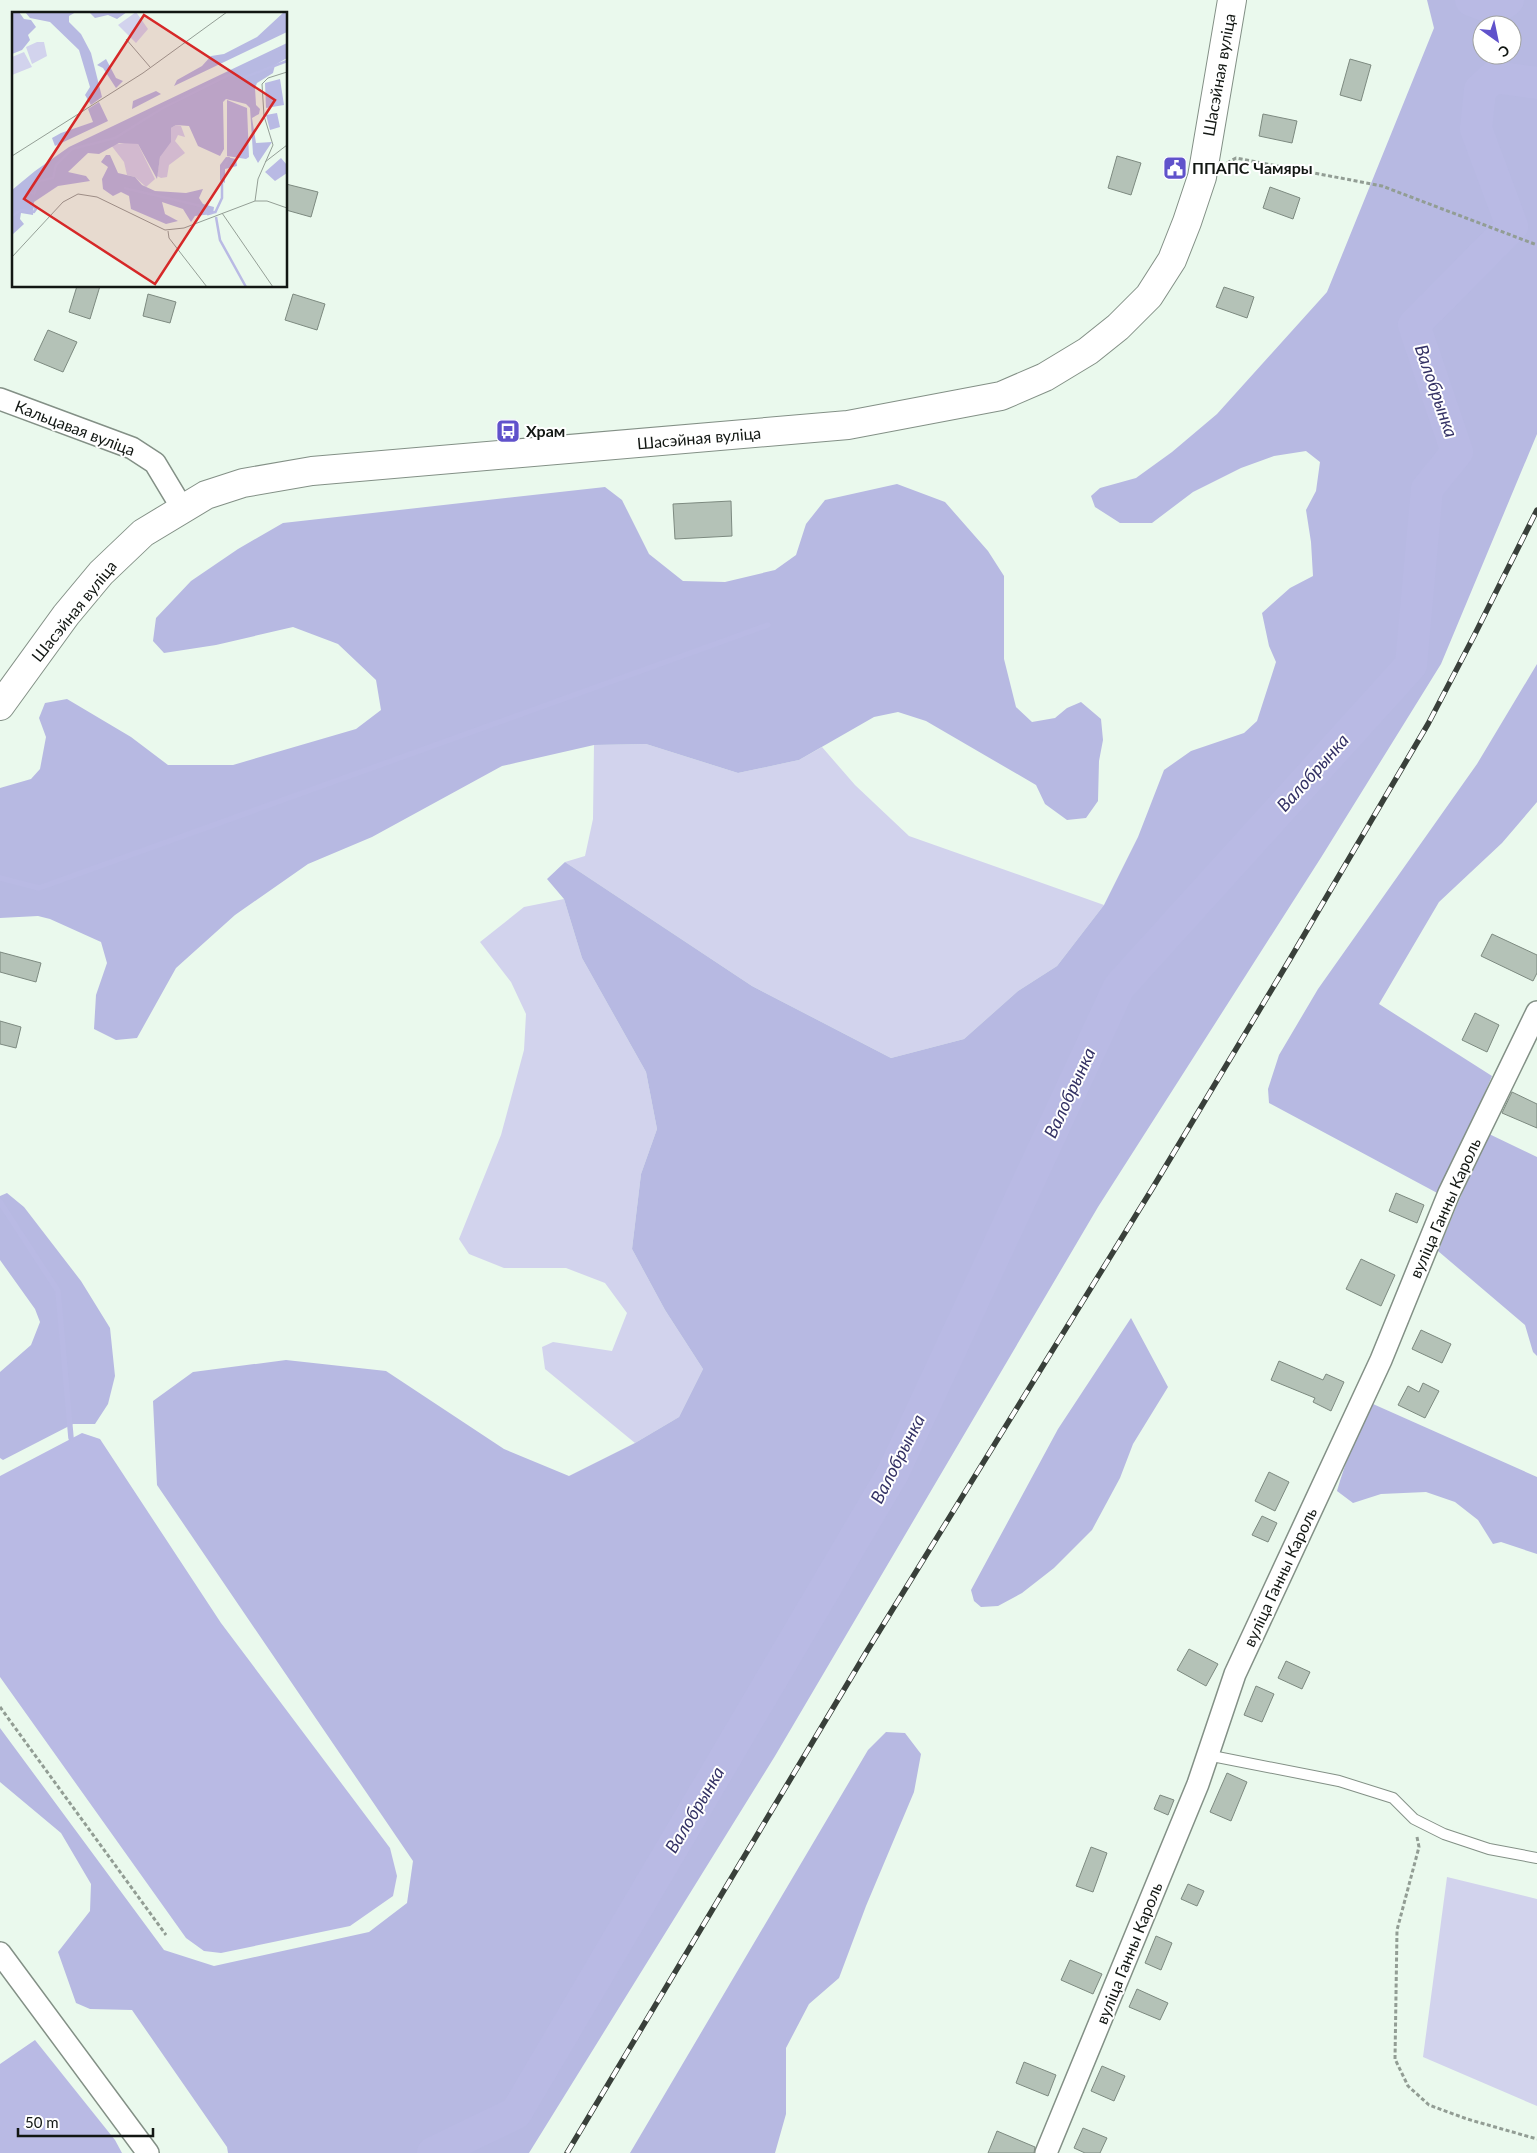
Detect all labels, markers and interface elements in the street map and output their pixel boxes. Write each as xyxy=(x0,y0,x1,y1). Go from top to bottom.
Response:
inset map xyxy=(12,12,288,288)
street label: Шасэйная вуліца xyxy=(1198,12,1239,138)
north arrow xyxy=(1472,15,1522,65)
text: С xyxy=(1495,42,1513,61)
public building icon: ППАПС Чамяры xyxy=(1162,155,1188,181)
place label: ППАПС Чамяры xyxy=(1192,158,1313,177)
water label: Валобрынка xyxy=(1411,341,1463,440)
street label: Кальцавая вуліца xyxy=(12,396,138,459)
bus stop icon: Храм xyxy=(495,418,521,444)
place label: Храм xyxy=(526,421,565,440)
street label: Шасэйная вуліца xyxy=(636,423,762,452)
street label: Шасэйная вуліца xyxy=(27,556,120,665)
water label: Валобрынка xyxy=(1272,729,1353,816)
water label: Валобрынка xyxy=(1039,1044,1100,1141)
street label: вуліца Ганны Кароль xyxy=(1405,1134,1484,1281)
water label: Валобрынка xyxy=(865,1410,929,1507)
street label: вуліца Ганны Кароль xyxy=(1239,1504,1320,1649)
water label: Валобрынка xyxy=(660,1762,729,1857)
street label: вуліца Ганны Кароль xyxy=(1091,1879,1166,2027)
scale bar xyxy=(18,2106,152,2138)
text: 50 m xyxy=(25,2113,59,2131)

